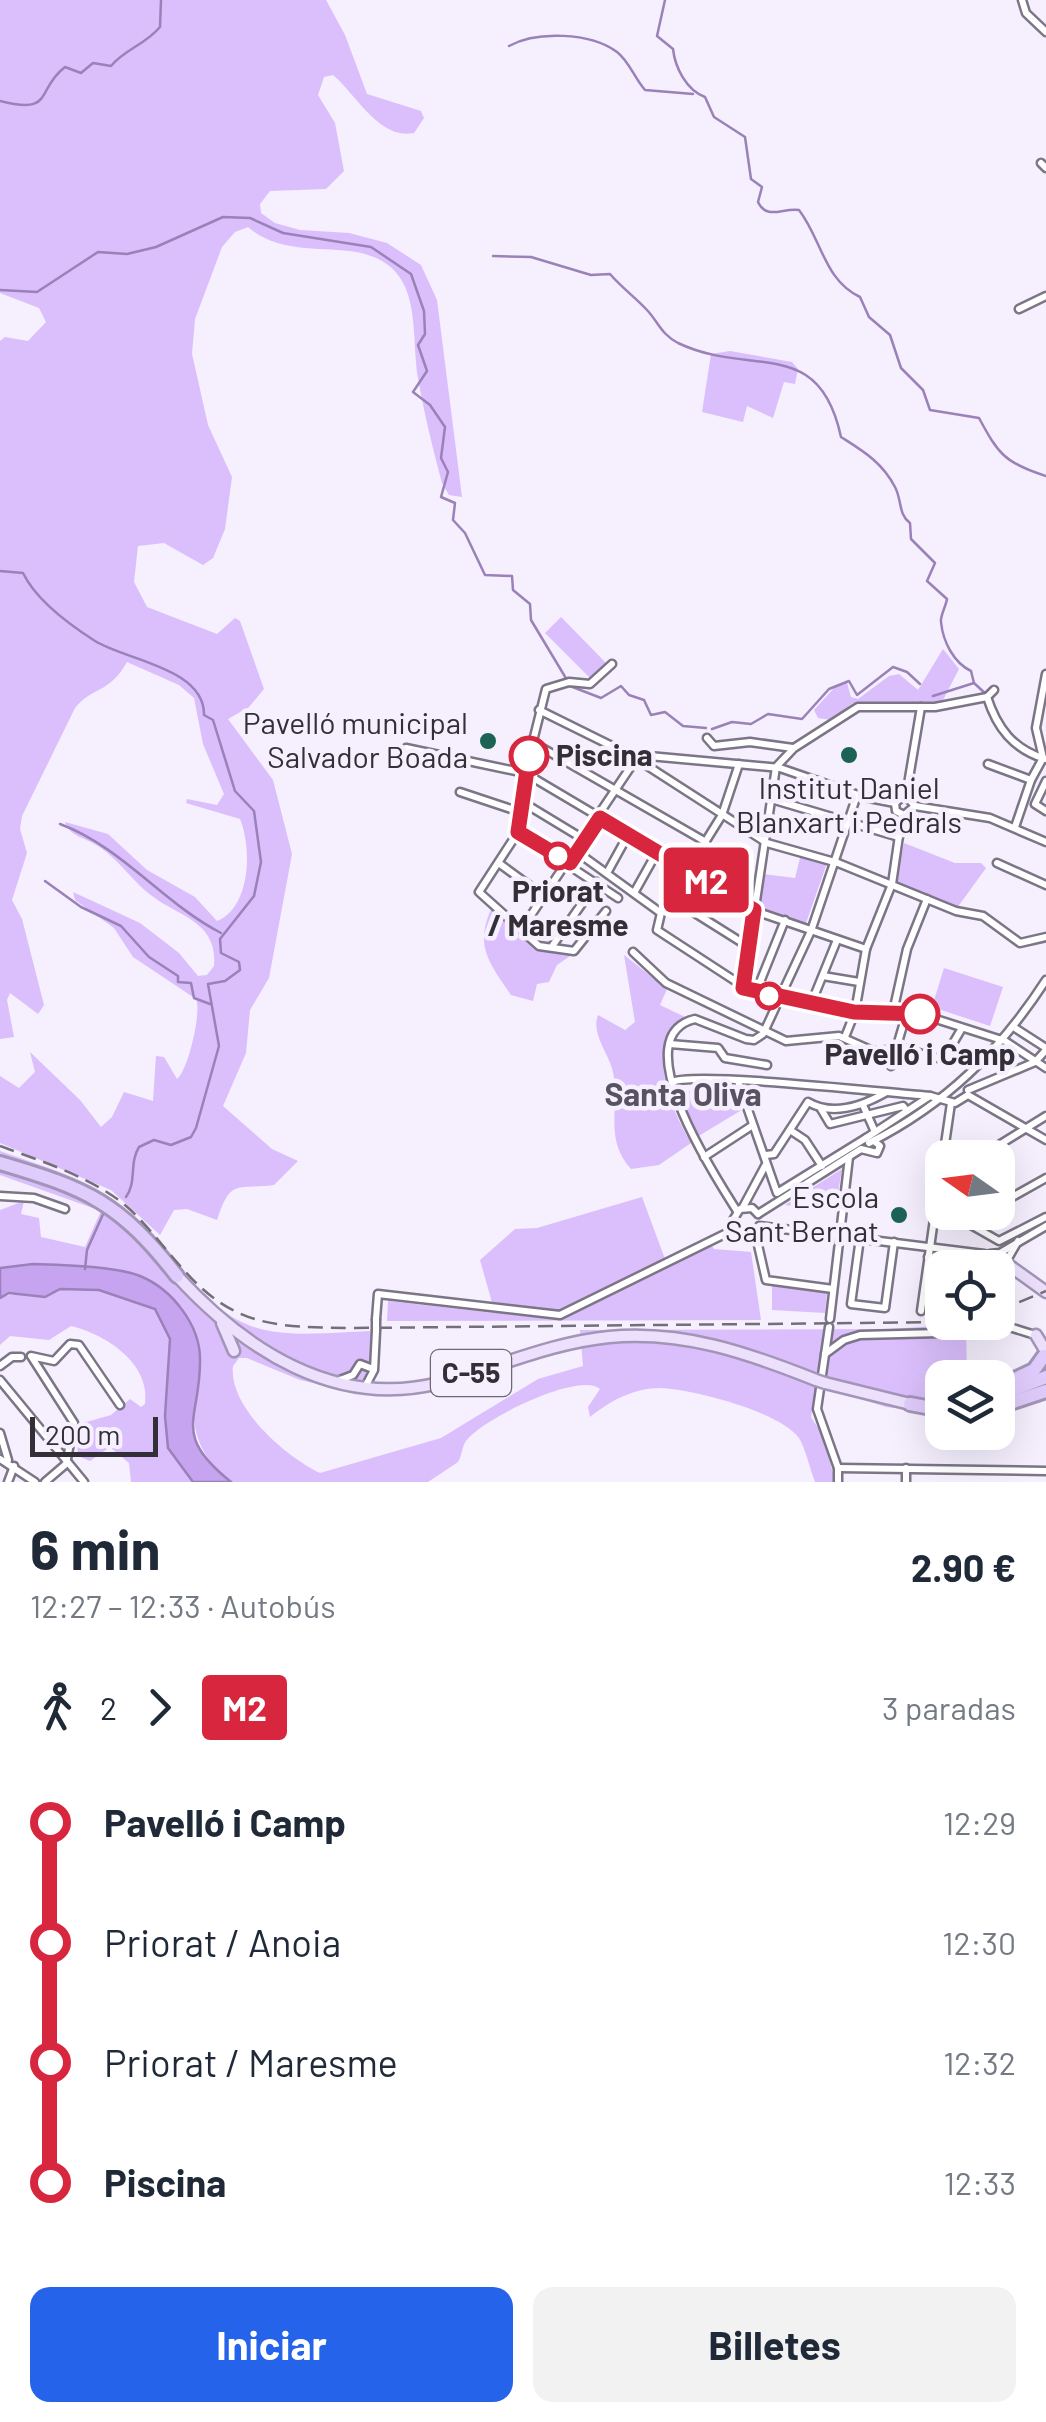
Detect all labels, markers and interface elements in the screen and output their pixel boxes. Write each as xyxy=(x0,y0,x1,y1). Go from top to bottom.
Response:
place label: Pavelló municipal Salvador Boada xyxy=(243,704,468,774)
marker: Pavelló municipal Salvador Boada xyxy=(477,730,499,752)
place label: Piscina xyxy=(556,736,653,772)
marker: Piscina xyxy=(510,737,548,775)
marker: Institut Daniel Blanxart i Pedrals xyxy=(838,744,860,766)
place label: Institut Daniel Blanxart i Pedrals xyxy=(736,769,962,839)
marker: Priorat / Maresme xyxy=(545,843,571,869)
line badge: M2 xyxy=(661,848,751,912)
text: M2 xyxy=(684,859,728,901)
place label: Priorat / Maresme xyxy=(487,872,629,942)
unlabelled marker xyxy=(756,983,782,1009)
marker: Pavelló i Camp xyxy=(901,995,939,1033)
place label: Pavelló i Camp xyxy=(825,1035,1015,1071)
district label: Santa Oliva xyxy=(604,1074,762,1112)
north arrow xyxy=(925,1140,1015,1230)
map controls xyxy=(925,1140,1015,1450)
place label: Escola Sant Bernat xyxy=(725,1178,879,1248)
marker: Escola Sant Bernat xyxy=(888,1204,910,1226)
button: locate xyxy=(925,1250,1015,1340)
road number: C-55 xyxy=(431,1350,511,1396)
button: layers xyxy=(925,1360,1015,1450)
scale bar xyxy=(30,1412,158,1456)
text: 200 m xyxy=(45,1417,120,1451)
text: 6 min xyxy=(30,1515,161,1581)
text: 2.90 € xyxy=(911,1544,1016,1590)
text: 12:27 – 12:33 · Autobús xyxy=(30,1586,336,1624)
icon: walk xyxy=(30,1680,85,1735)
icon: forward xyxy=(132,1680,187,1735)
text: M2 xyxy=(222,1686,267,1728)
text: 2 xyxy=(100,1688,117,1726)
text: 3 paradas xyxy=(882,1688,1016,1726)
text: Pavelló i Camp xyxy=(104,1799,346,1845)
text: 12:29 xyxy=(943,1803,1016,1841)
text: Priorat / Anoia xyxy=(104,1919,341,1965)
text: 12:30 xyxy=(942,1923,1016,1961)
text: Priorat / Maresme xyxy=(104,2039,398,2085)
text: 12:32 xyxy=(943,2043,1016,2081)
text: Piscina xyxy=(104,2159,226,2205)
text: 12:33 xyxy=(944,2163,1016,2201)
button: Iniciar xyxy=(30,2287,513,2402)
button: Billetes xyxy=(533,2287,1016,2402)

